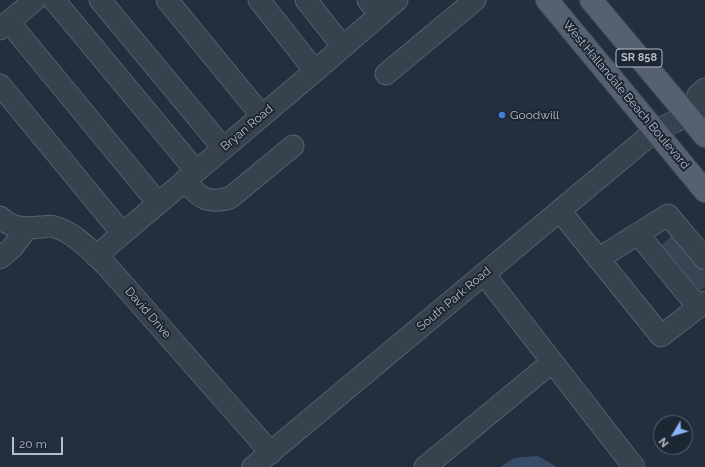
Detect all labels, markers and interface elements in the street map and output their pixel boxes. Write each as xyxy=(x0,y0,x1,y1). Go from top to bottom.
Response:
street label: West Hallandale Beach Boulevard xyxy=(560,18,692,172)
road number: SR 858 xyxy=(616,49,662,67)
street label: Bryan Road xyxy=(218,102,276,154)
place label: Goodwill xyxy=(510,108,559,122)
marker: Goodwill xyxy=(497,110,507,120)
street label: South Park Road xyxy=(414,264,494,334)
street label: David Drive xyxy=(122,284,174,342)
north arrow xyxy=(653,415,693,455)
scale bar xyxy=(14,429,65,455)
text: N xyxy=(656,435,672,449)
text: 20 m xyxy=(19,437,47,451)

